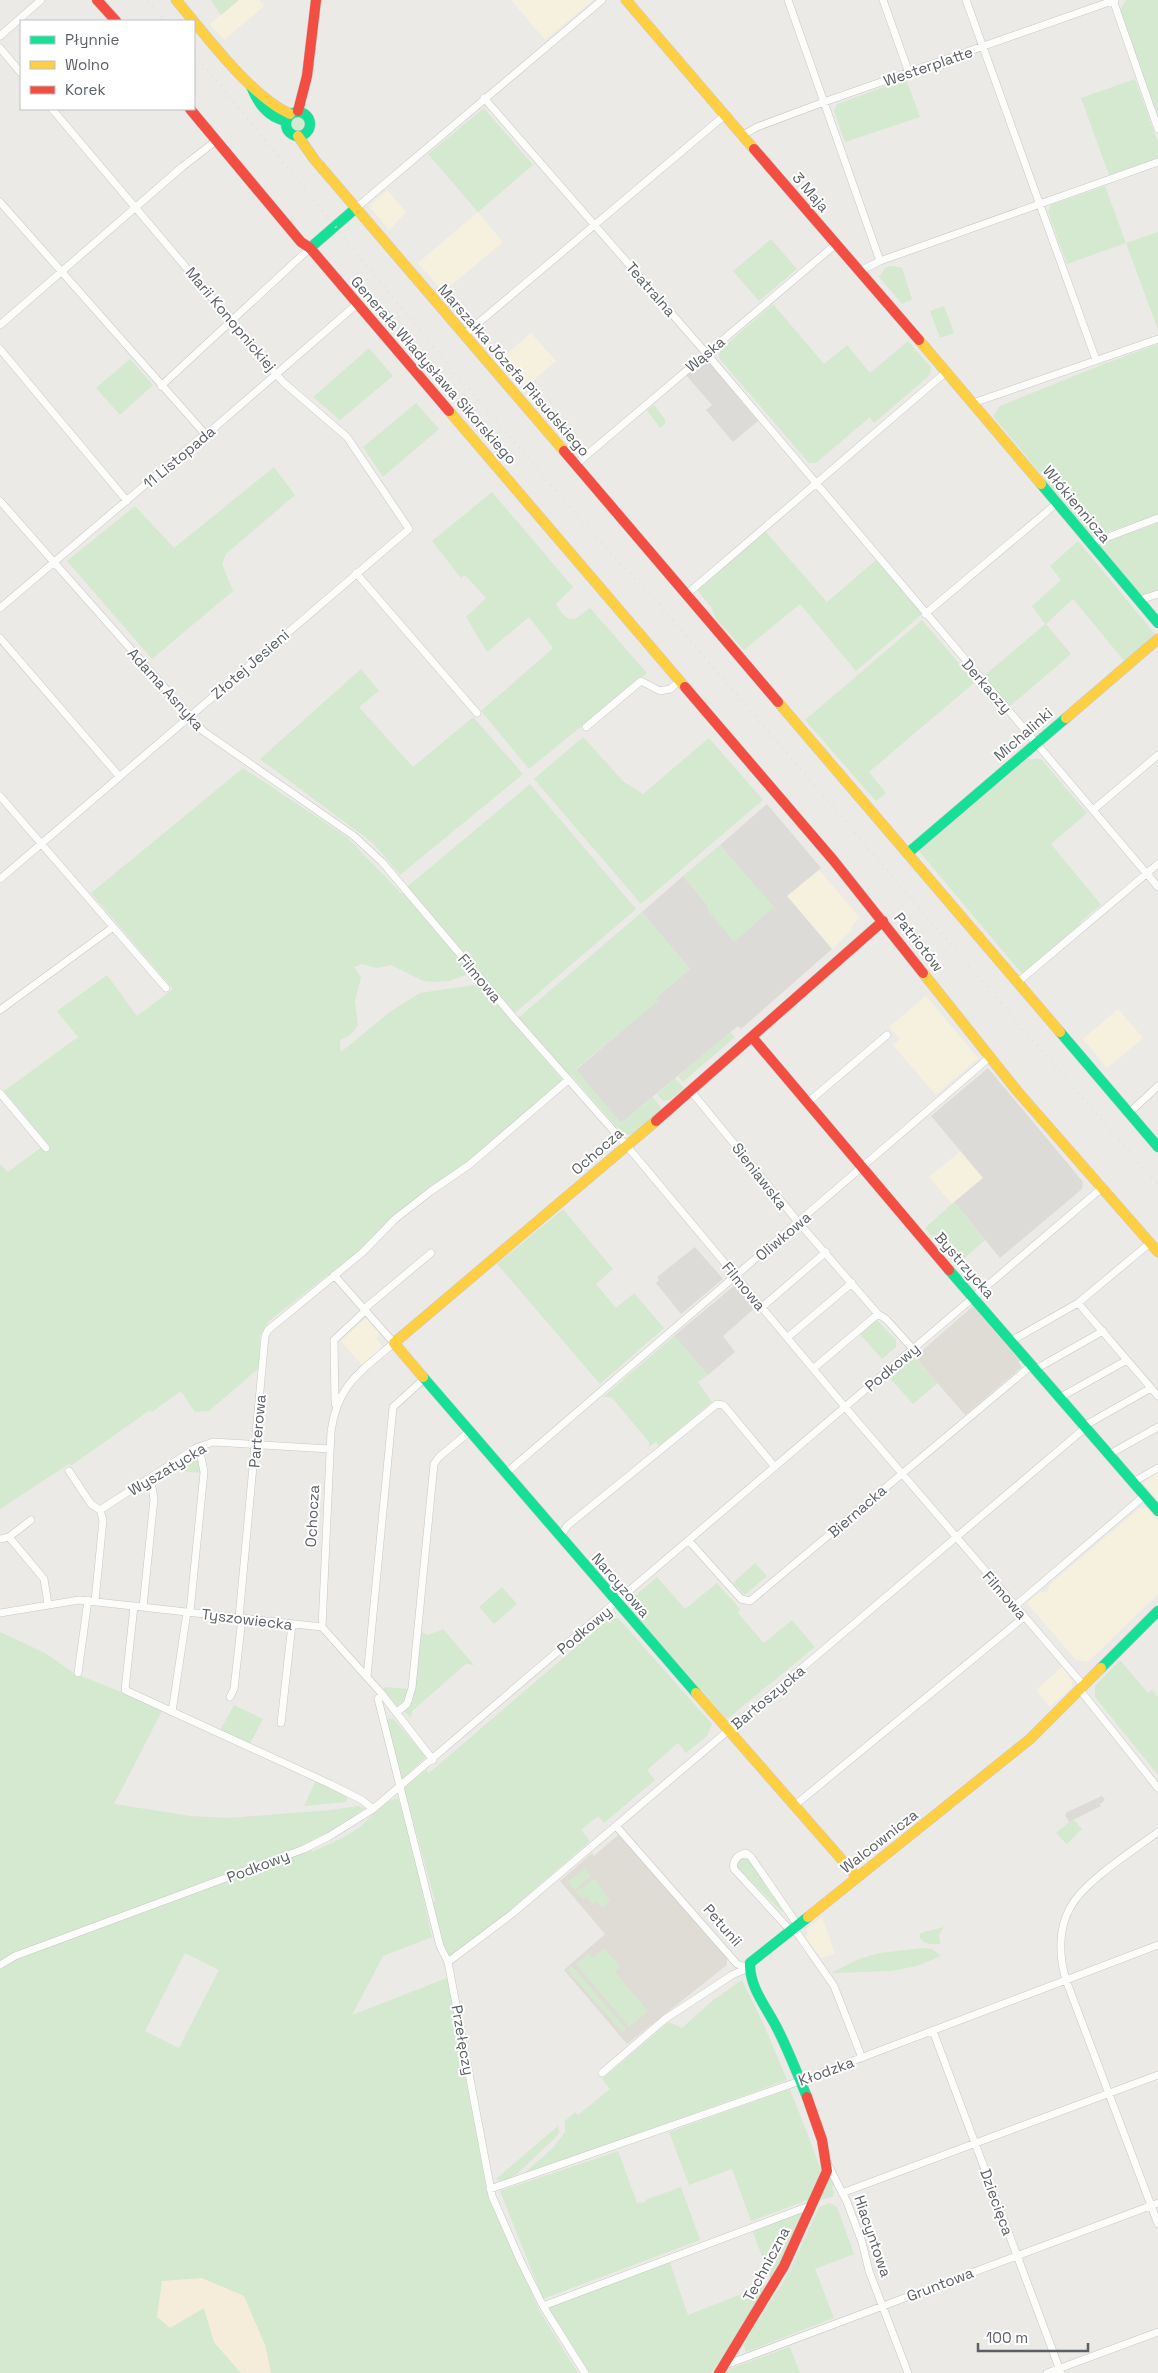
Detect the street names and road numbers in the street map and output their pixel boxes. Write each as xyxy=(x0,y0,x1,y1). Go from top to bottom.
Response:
street label: Westerplatte xyxy=(881,42,975,90)
street label: 3 Maja xyxy=(788,168,834,216)
street label: Teatralna xyxy=(622,258,680,321)
street label: Marii Konopnickiej xyxy=(182,263,280,375)
street label: Generała Władysława Sikorskiego xyxy=(347,272,521,468)
street label: Marszałka Józefa Piłsudskiego xyxy=(434,280,594,460)
street label: Wąska xyxy=(681,332,729,376)
street label: 11 Listopada xyxy=(139,421,219,493)
street label: Włókiennicza xyxy=(1039,461,1115,547)
street label: Złotej Jesieni xyxy=(207,625,293,703)
street label: Adama Asnyka xyxy=(124,644,208,735)
street label: Derkaczy xyxy=(958,655,1016,717)
street label: Michalinki xyxy=(990,703,1056,765)
street label: Patriotów xyxy=(890,909,948,975)
street label: Filmowa xyxy=(454,950,506,1007)
street label: Ochocza xyxy=(567,1123,627,1179)
street label: Sieniawska xyxy=(728,1139,792,1213)
street label: Oliwkowa xyxy=(751,1207,815,1265)
street label: Bystrzycka xyxy=(931,1228,999,1302)
street label: Filmowa xyxy=(718,1258,770,1315)
street label: Podkowy xyxy=(861,1339,923,1395)
street label: Parterowa xyxy=(244,1393,270,1469)
street label: Wyszatycka xyxy=(125,1438,210,1500)
street label: Biernacka xyxy=(824,1480,890,1542)
street label: Ochocza xyxy=(301,1484,323,1548)
street label: Narcyzowa xyxy=(588,1549,654,1621)
street label: Filmowa xyxy=(979,1567,1031,1623)
street label: Podkowy xyxy=(553,1602,615,1658)
street label: Tyszowiecka xyxy=(200,1604,294,1634)
street label: Bartoszycka xyxy=(727,1660,809,1733)
street label: Walcownicza xyxy=(836,1805,922,1877)
street label: Podkowy xyxy=(224,1845,292,1887)
street label: Petunii xyxy=(699,1900,747,1950)
street label: Przełęczy xyxy=(447,2003,479,2077)
street label: Kłodzka xyxy=(796,2052,857,2090)
street label: Dziecięca xyxy=(976,2166,1018,2238)
street label: Hiacyntowa xyxy=(850,2193,896,2280)
street label: Techniczna xyxy=(738,2223,794,2304)
street label: Gruntowa xyxy=(904,2262,976,2305)

